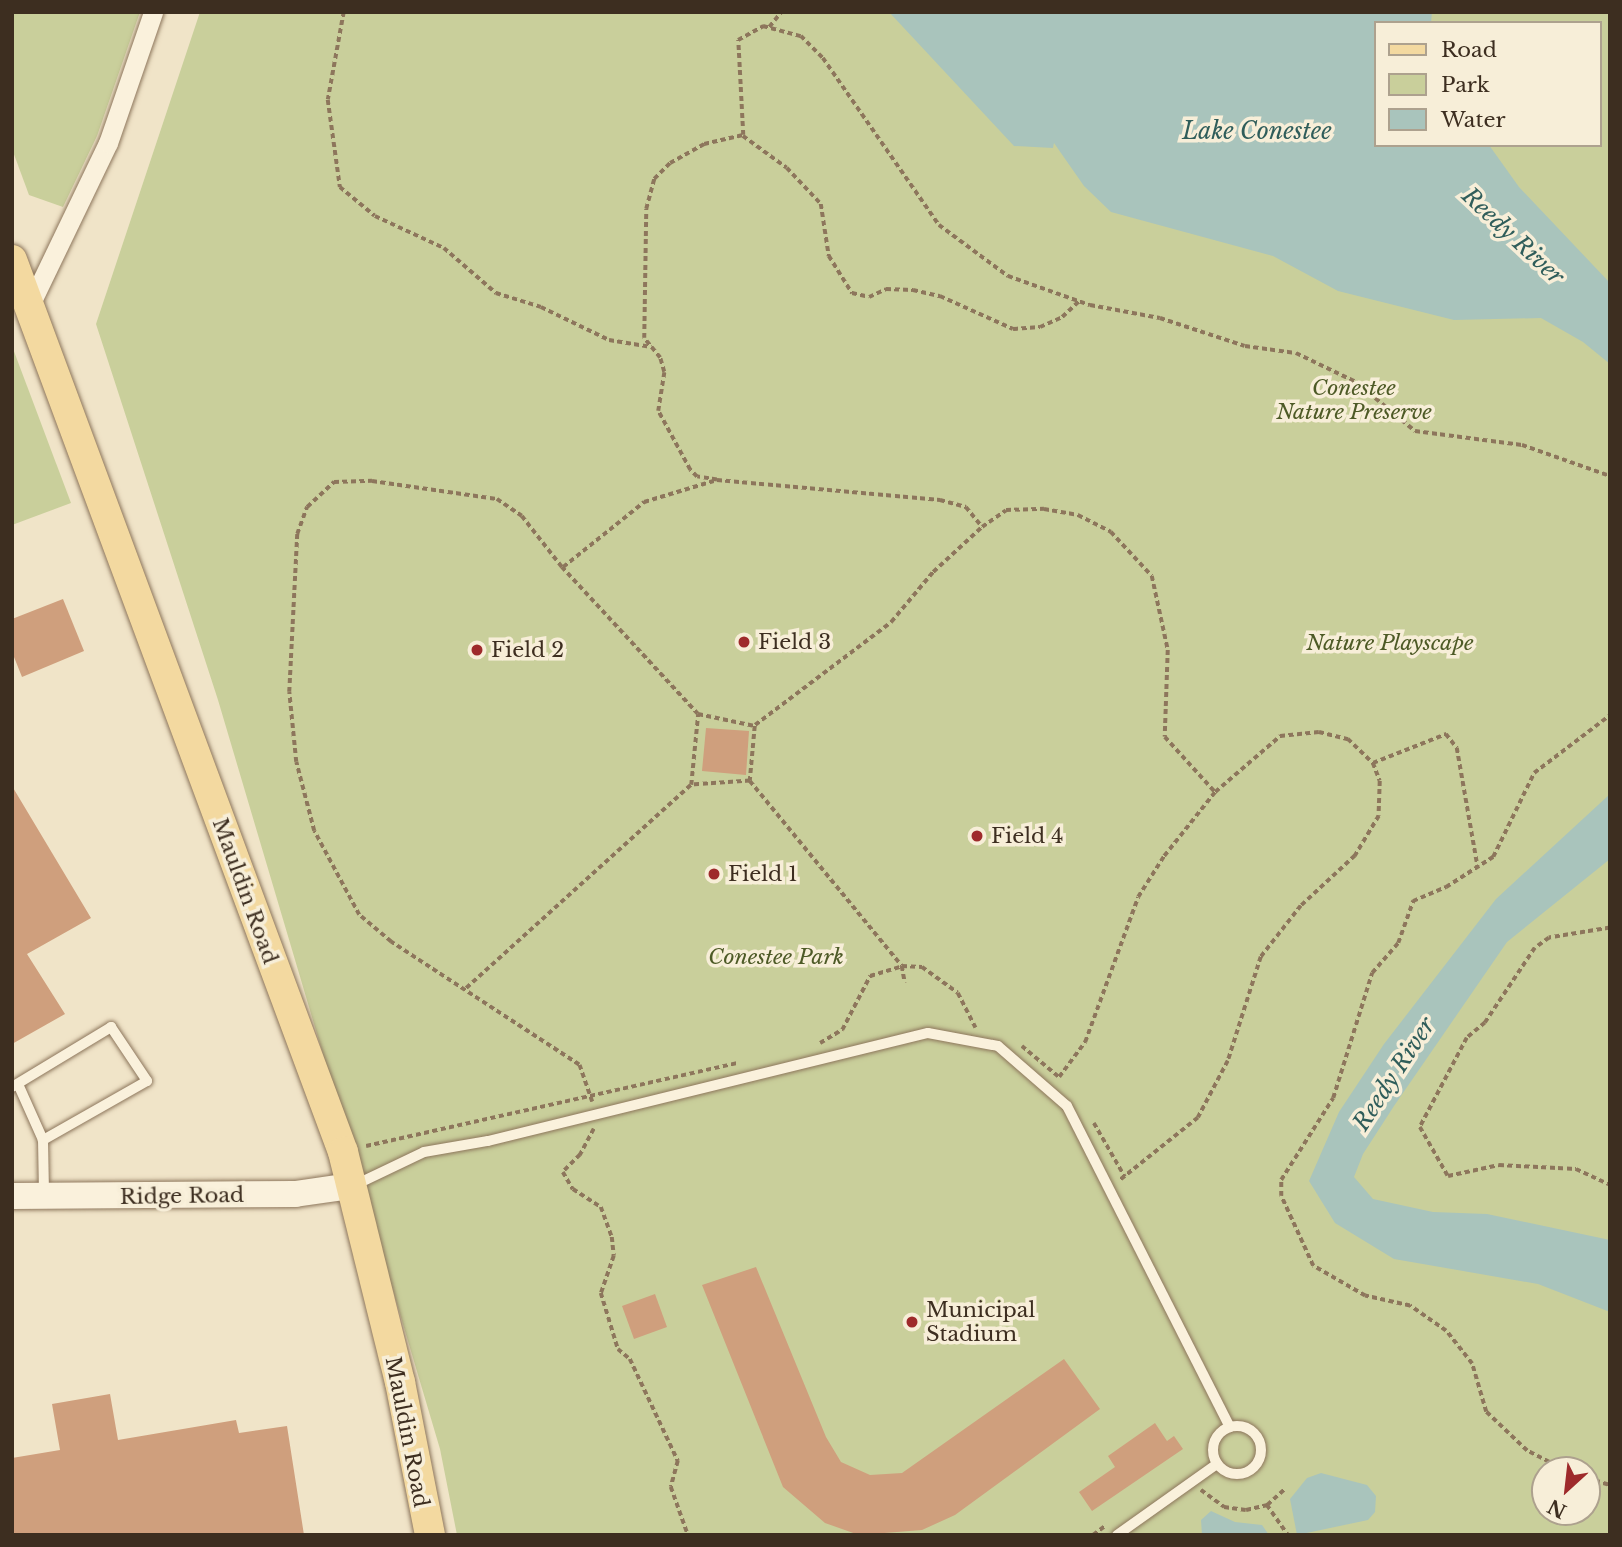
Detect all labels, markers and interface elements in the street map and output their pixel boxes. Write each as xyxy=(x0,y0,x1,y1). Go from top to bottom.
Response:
legend xyxy=(1374,21,1601,147)
text: Road xyxy=(1441,37,1497,63)
text: Park xyxy=(1441,72,1490,98)
text: Water xyxy=(1441,107,1505,133)
water label: Lake Conestee xyxy=(1182,117,1332,145)
water label: Reedy River xyxy=(1456,182,1570,290)
park label: Conestee Nature Preserve xyxy=(1276,375,1432,425)
place label: Field 3 xyxy=(758,629,831,655)
park label: Nature Playscape xyxy=(1306,630,1474,656)
marker: Field 3 xyxy=(736,634,752,650)
place label: Field 2 xyxy=(491,637,564,663)
marker: Field 2 xyxy=(469,642,485,658)
street label: Mauldin Road xyxy=(207,815,283,967)
place label: Field 4 xyxy=(991,823,1064,849)
marker: Field 4 xyxy=(969,828,985,844)
place label: Field 1 xyxy=(728,861,798,887)
marker: Field 1 xyxy=(706,866,722,882)
park label: Conestee Park xyxy=(708,944,844,970)
water label: Reedy River xyxy=(1347,1012,1441,1136)
street label: Ridge Road xyxy=(120,1182,244,1210)
place label: Municipal Stadium xyxy=(926,1297,1035,1347)
marker: Municipal Stadium xyxy=(904,1314,920,1330)
street label: Mauldin Road xyxy=(380,1354,434,1510)
north arrow xyxy=(1531,1456,1601,1526)
text: N xyxy=(1544,1494,1570,1523)

